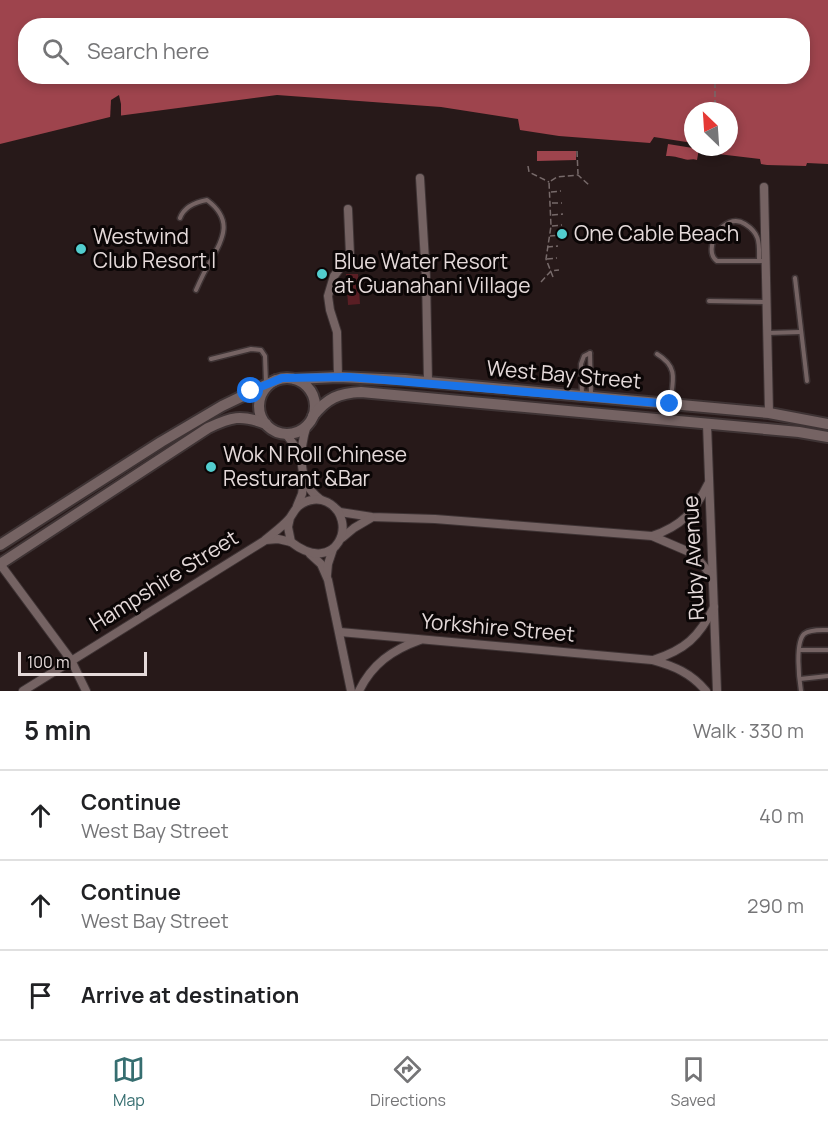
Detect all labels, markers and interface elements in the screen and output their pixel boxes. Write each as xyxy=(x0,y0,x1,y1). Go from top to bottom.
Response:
search box xyxy=(18,18,810,84)
icon: search xyxy=(39,35,72,68)
text: Search here xyxy=(87,36,209,66)
north arrow xyxy=(684,102,738,156)
place label: One Cable Beach xyxy=(574,219,739,247)
place label: Westwind Club Resort I xyxy=(93,222,216,274)
marker: One Cable Beach xyxy=(555,227,569,241)
marker: Westwind Club Resort I xyxy=(74,242,88,256)
place label: Blue Water Resort at Guanahani Village xyxy=(334,247,530,299)
marker: Blue Water Resort at Guanahani Village xyxy=(315,267,329,281)
street label: West Bay Street xyxy=(486,353,643,395)
route start xyxy=(237,377,263,403)
route end xyxy=(656,390,682,416)
place label: Wok N Roll Chinese Resturant &Bar xyxy=(223,440,407,492)
marker: Wok N Roll Chinese Resturant &Bar xyxy=(204,460,218,474)
street label: Ruby Avenue xyxy=(676,495,710,621)
street label: Hampshire Street xyxy=(84,523,243,637)
street label: Yorkshire Street xyxy=(420,606,576,648)
scale bar xyxy=(18,649,147,676)
text: 100 m xyxy=(27,651,70,673)
text: 5 min xyxy=(24,712,91,748)
text: Walk · 330 m xyxy=(693,717,804,744)
text: Continue xyxy=(81,787,181,817)
icon: ahead xyxy=(24,799,57,832)
text: 40 m xyxy=(759,802,804,829)
text: West Bay Street xyxy=(81,817,229,844)
text: Continue xyxy=(81,877,181,907)
icon: ahead xyxy=(24,889,57,922)
text: 290 m xyxy=(747,892,804,919)
text: West Bay Street xyxy=(81,907,229,934)
icon: arrive xyxy=(24,979,57,1012)
text: Arrive at destination xyxy=(81,980,299,1010)
tab: Map xyxy=(112,1053,145,1111)
tab: Directions xyxy=(370,1053,446,1111)
tab: Saved xyxy=(671,1053,716,1111)

